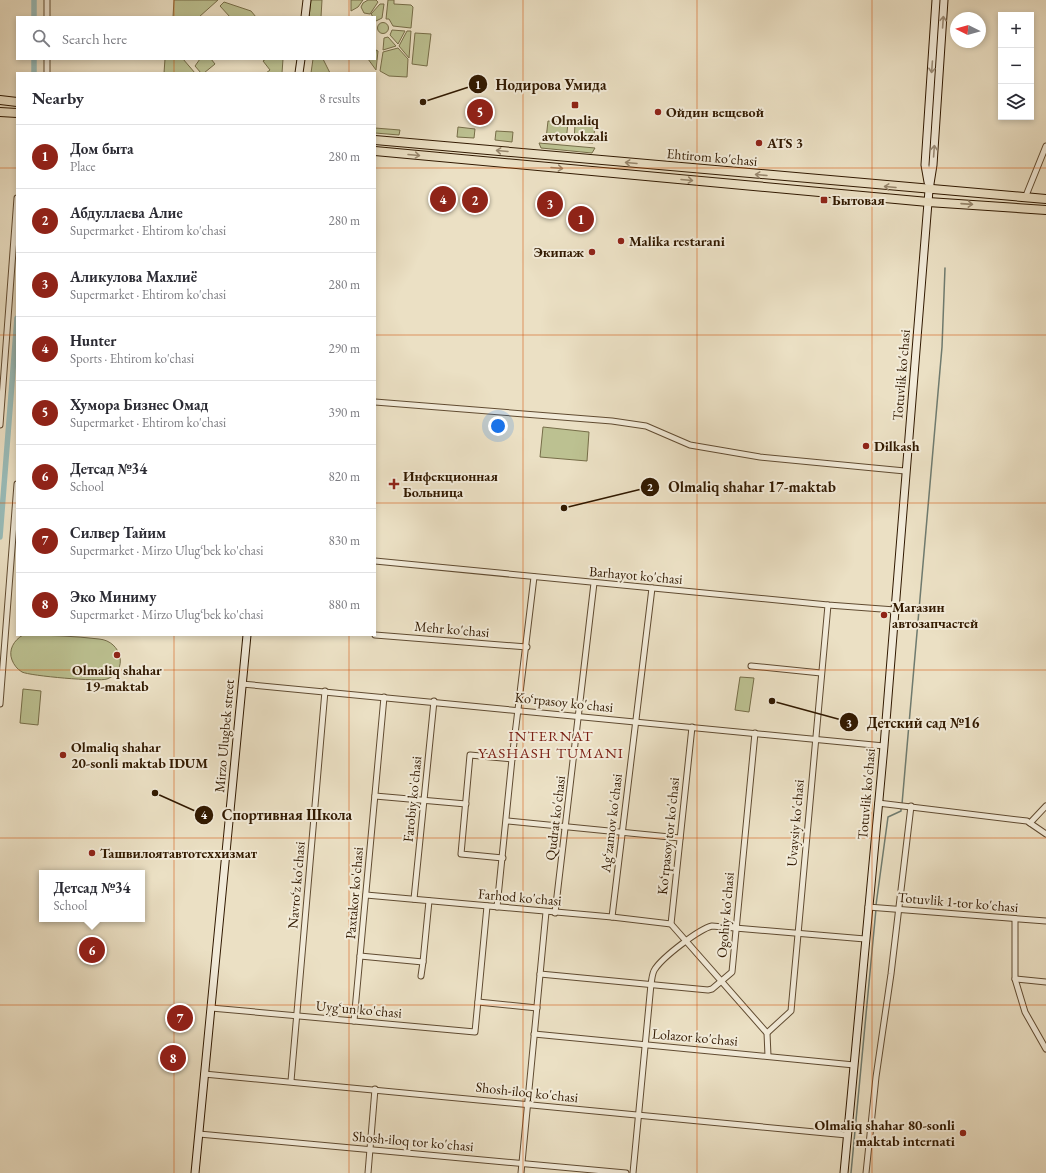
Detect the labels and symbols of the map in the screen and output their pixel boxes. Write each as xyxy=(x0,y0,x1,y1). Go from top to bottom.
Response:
north arrow xyxy=(950,12,986,48)
one-way arrow xyxy=(939,16,946,29)
one-way arrow xyxy=(928,60,935,73)
callout: Нодирова Умида xyxy=(468,71,615,98)
text: Нодирова Умида xyxy=(496,75,607,94)
text: 1 xyxy=(475,77,481,93)
pin: 5 xyxy=(467,97,493,127)
marker: Olmaliq avtovokzali xyxy=(570,100,580,110)
place label: Ойдин вещевой xyxy=(666,103,764,121)
marker: Ойдин вещевой xyxy=(653,107,663,117)
place label: Olmaliq avtovokzali xyxy=(542,111,608,145)
place label: ATS 3 xyxy=(766,134,803,152)
marker: ATS 3 xyxy=(754,138,764,148)
street label: Ehtirom ko'chasi xyxy=(666,144,759,170)
one-way arrow xyxy=(930,145,938,158)
one-way arrow xyxy=(496,148,509,155)
one-way arrow xyxy=(407,151,420,159)
one-way arrow xyxy=(625,159,638,167)
one-way arrow xyxy=(550,164,563,172)
one-way arrow xyxy=(755,171,768,178)
one-way arrow xyxy=(680,176,693,183)
one-way arrow xyxy=(884,183,897,190)
pin: 4 xyxy=(430,184,456,214)
pin: 2 xyxy=(462,185,488,215)
pin: 3 xyxy=(537,189,563,219)
place label: Бытовая xyxy=(832,191,885,209)
marker: Бытовая xyxy=(819,195,829,205)
one-way arrow xyxy=(960,201,973,208)
pin: 1 xyxy=(568,204,594,234)
place label: Malika restarani xyxy=(629,232,725,250)
marker: Malika restarani xyxy=(616,236,626,246)
place label: Экипаж xyxy=(534,243,585,261)
marker: Экипаж xyxy=(587,247,597,257)
street label: Totuvlik ko'chasi xyxy=(888,328,914,421)
your location xyxy=(488,416,508,436)
place label: Dilkash xyxy=(874,437,920,455)
marker: Dilkash xyxy=(861,441,871,451)
place label: Инфекционная Больница xyxy=(403,467,498,501)
callout: Olmaliq shahar 17-maktab xyxy=(640,473,844,500)
text: Olmaliq shahar 17-maktab xyxy=(668,477,836,496)
marker: Инфекционная Больница xyxy=(388,478,400,490)
text: 2 xyxy=(647,479,654,495)
street label: Barhayot ko'chasi xyxy=(588,562,684,588)
place label: Магазин автозапчастей xyxy=(892,598,978,632)
marker: Магазин автозапчастей xyxy=(879,610,889,620)
street label: Mehr ko'chasi xyxy=(414,617,491,641)
marker: Olmaliq shahar 19-maktab xyxy=(112,650,122,660)
place label: Olmaliq shahar 19-maktab xyxy=(72,661,162,695)
street label: Mirzo Ulugbek street xyxy=(210,678,238,793)
street label: Ko‘rpasoy ko'chasi xyxy=(514,688,615,716)
callout: Детский сад №16 xyxy=(839,709,988,736)
text: Детский сад №16 xyxy=(867,713,979,732)
text: 3 xyxy=(846,715,852,731)
district label: INTERNAT YASHASH TUMANI xyxy=(478,726,624,762)
place label: Olmaliq shahar 20-sonli maktab IDUM xyxy=(71,738,208,772)
street label: Totuvlik ko'chasi xyxy=(853,747,879,840)
marker: Olmaliq shahar 20-sonli maktab IDUM xyxy=(58,750,68,760)
street label: Farobiy ko'chasi xyxy=(399,755,426,843)
street label: Ag‘zamov ko'chasi xyxy=(596,772,626,874)
street label: Qudrat ko'chasi xyxy=(541,774,569,861)
street label: Ko‘rpasoy tor ko'chasi xyxy=(653,776,683,896)
street label: Uvaysiy ko'chasi xyxy=(782,778,808,867)
callout: Спортивная Школа xyxy=(194,802,361,829)
text: Спортивная Школа xyxy=(222,805,353,824)
text: 4 xyxy=(201,807,208,823)
street label: Navro‘z ko'chasi xyxy=(283,840,309,929)
place label: Ташвилоятавтотеххизмат xyxy=(100,844,258,862)
street label: Paxtakor ko'chasi xyxy=(341,846,367,940)
marker: Ташвилоятавтотеххизмат xyxy=(87,848,97,858)
street label: Ogohiy ko'chasi xyxy=(712,871,738,959)
street label: Farhod ko'chasi xyxy=(477,884,563,910)
street label: Totuvlik 1-tor ko'chasi xyxy=(897,888,1020,916)
pin: 6 xyxy=(79,935,105,965)
street label: Uyg‘un ko'chasi xyxy=(315,996,403,1022)
pin: 7 xyxy=(167,1003,193,1033)
street label: Lolazor ko'chasi xyxy=(651,1024,739,1050)
pin: 8 xyxy=(160,1043,186,1073)
street label: Shosh-iloq ko'chasi xyxy=(475,1078,580,1106)
place label: Olmaliq shahar 80-sonli maktab internati xyxy=(815,1116,955,1150)
street label: Shosh-iloq tor ko'chasi xyxy=(352,1127,475,1155)
marker: Olmaliq shahar 80-sonli maktab internati xyxy=(958,1128,968,1138)

